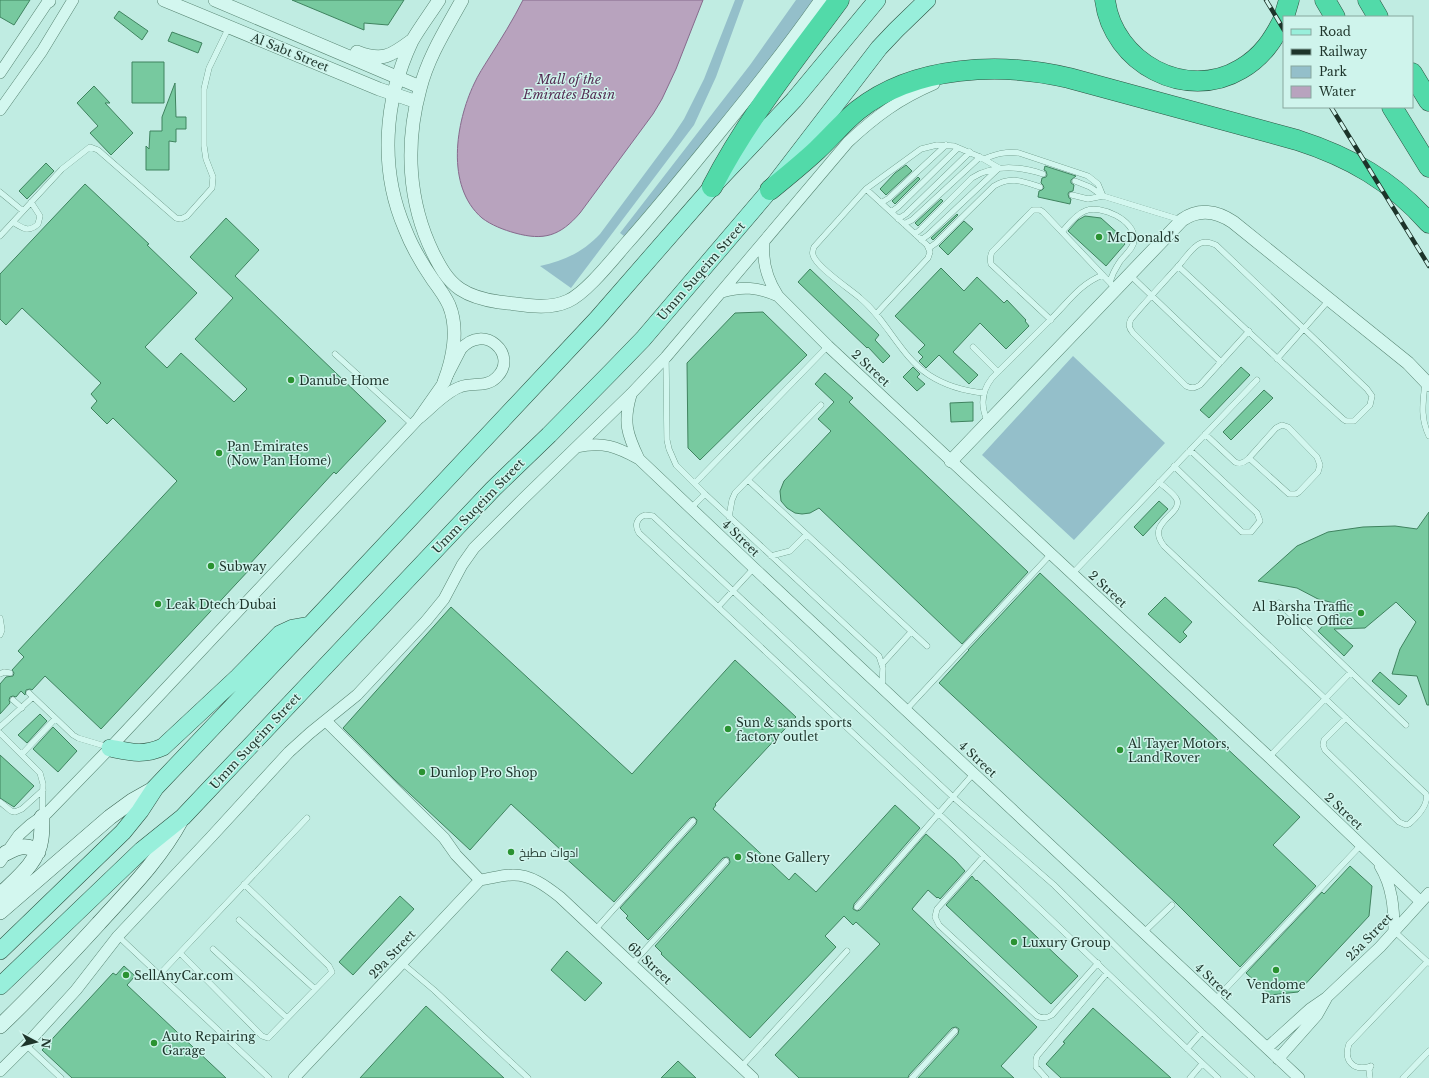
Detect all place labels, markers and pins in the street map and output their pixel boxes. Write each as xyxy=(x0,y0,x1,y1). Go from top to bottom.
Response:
place label: McDonald's xyxy=(1107,230,1179,245)
marker: McDonald's xyxy=(1094,232,1104,242)
place label: Danube Home xyxy=(299,373,389,388)
marker: Danube Home xyxy=(286,375,296,385)
place label: Pan Emirates (Now Pan Home) xyxy=(227,439,331,468)
marker: Pan Emirates (Now Pan Home) xyxy=(214,448,224,458)
place label: Subway xyxy=(219,559,267,574)
marker: Subway xyxy=(206,561,216,571)
place label: Leak Dtech Dubai xyxy=(166,597,276,612)
marker: Leak Dtech Dubai xyxy=(153,599,163,609)
place label: Al Barsha Traffic Police Office xyxy=(1251,599,1354,628)
marker: Al Barsha Traffic Police Office xyxy=(1356,608,1366,618)
place label: Sun & sands sports factory outlet xyxy=(736,715,852,744)
marker: Sun & sands sports factory outlet xyxy=(723,724,733,734)
place label: Al Tayer Motors, Land Rover xyxy=(1127,736,1230,765)
marker: Al Tayer Motors, Land Rover xyxy=(1115,745,1125,755)
place label: Dunlop Pro Shop xyxy=(430,765,537,780)
marker: Dunlop Pro Shop xyxy=(417,767,427,777)
place label: ادوات مطبخ xyxy=(519,845,578,861)
marker: ادوات مطبخ xyxy=(506,847,516,857)
place label: Stone Gallery xyxy=(746,850,830,865)
marker: Stone Gallery xyxy=(733,852,743,862)
place label: Luxury Group xyxy=(1022,935,1111,950)
marker: Luxury Group xyxy=(1009,937,1019,947)
marker: Vendome Paris xyxy=(1271,965,1281,975)
place label: SellAnyCar.com xyxy=(134,968,233,983)
marker: SellAnyCar.com xyxy=(121,970,131,980)
place label: Vendome Paris xyxy=(1245,977,1306,1006)
place label: Auto Repairing Garage xyxy=(161,1029,256,1058)
marker: Auto Repairing Garage xyxy=(149,1038,159,1048)

